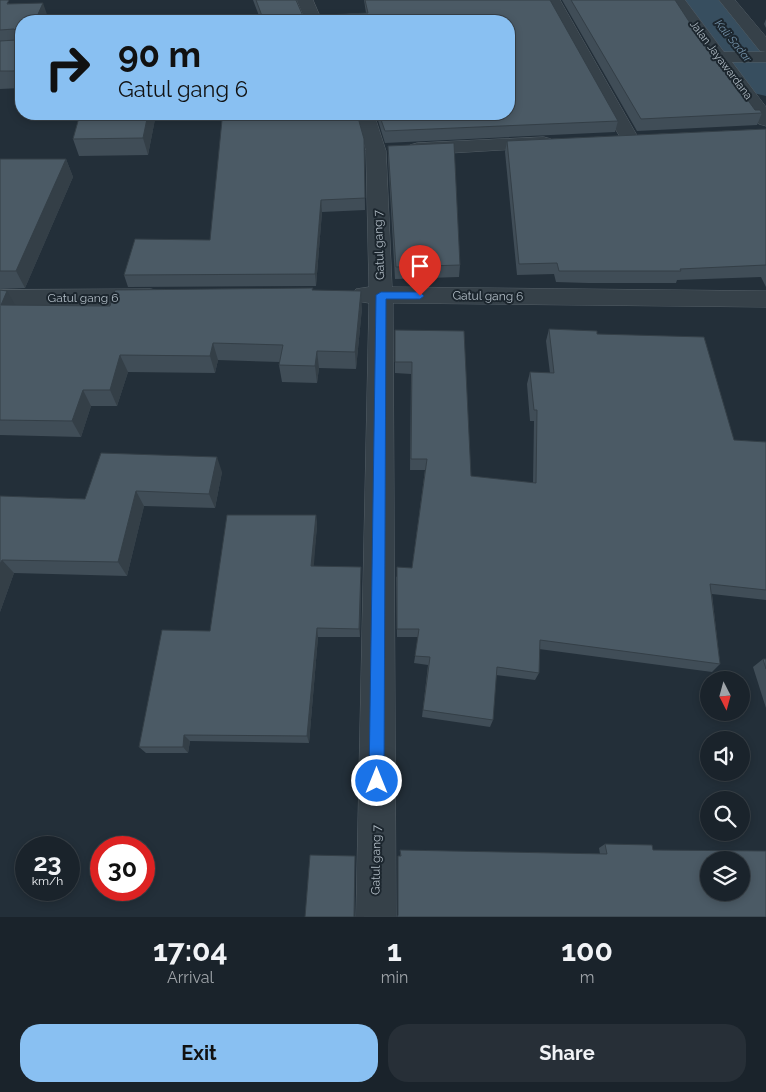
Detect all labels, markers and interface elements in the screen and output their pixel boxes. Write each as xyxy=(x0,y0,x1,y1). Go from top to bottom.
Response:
water label: Kali Sadar xyxy=(712,17,755,66)
street label: Jalan Jayawardana xyxy=(687,18,755,102)
text: 90 m xyxy=(118,34,201,75)
icon: right xyxy=(35,35,100,100)
text: Gatul gang 6 xyxy=(118,76,248,102)
street label: Gatul gang 7 xyxy=(371,209,387,280)
pin xyxy=(399,245,441,296)
icon: arrive xyxy=(406,252,434,280)
street label: Gatul gang 6 xyxy=(452,288,524,304)
street label: Gatul gang 6 xyxy=(48,291,118,305)
north arrow xyxy=(700,671,750,721)
map controls xyxy=(700,671,750,901)
button: sound xyxy=(700,731,750,781)
position arrow xyxy=(350,754,402,806)
button: search xyxy=(700,791,750,841)
street label: Gatul gang 7 xyxy=(368,824,384,895)
speed limit sign: 30 xyxy=(90,836,155,901)
text: 23 xyxy=(33,847,62,877)
button: layers xyxy=(700,851,750,901)
text: km/h xyxy=(32,874,63,888)
text: 17:04 xyxy=(153,933,228,968)
text: 1 xyxy=(387,933,402,968)
text: 100 xyxy=(561,933,613,968)
text: Arrival xyxy=(167,968,214,987)
text: min xyxy=(381,968,408,987)
text: m xyxy=(580,968,594,987)
button: Exit xyxy=(20,1024,378,1082)
button: Share xyxy=(388,1024,746,1082)

